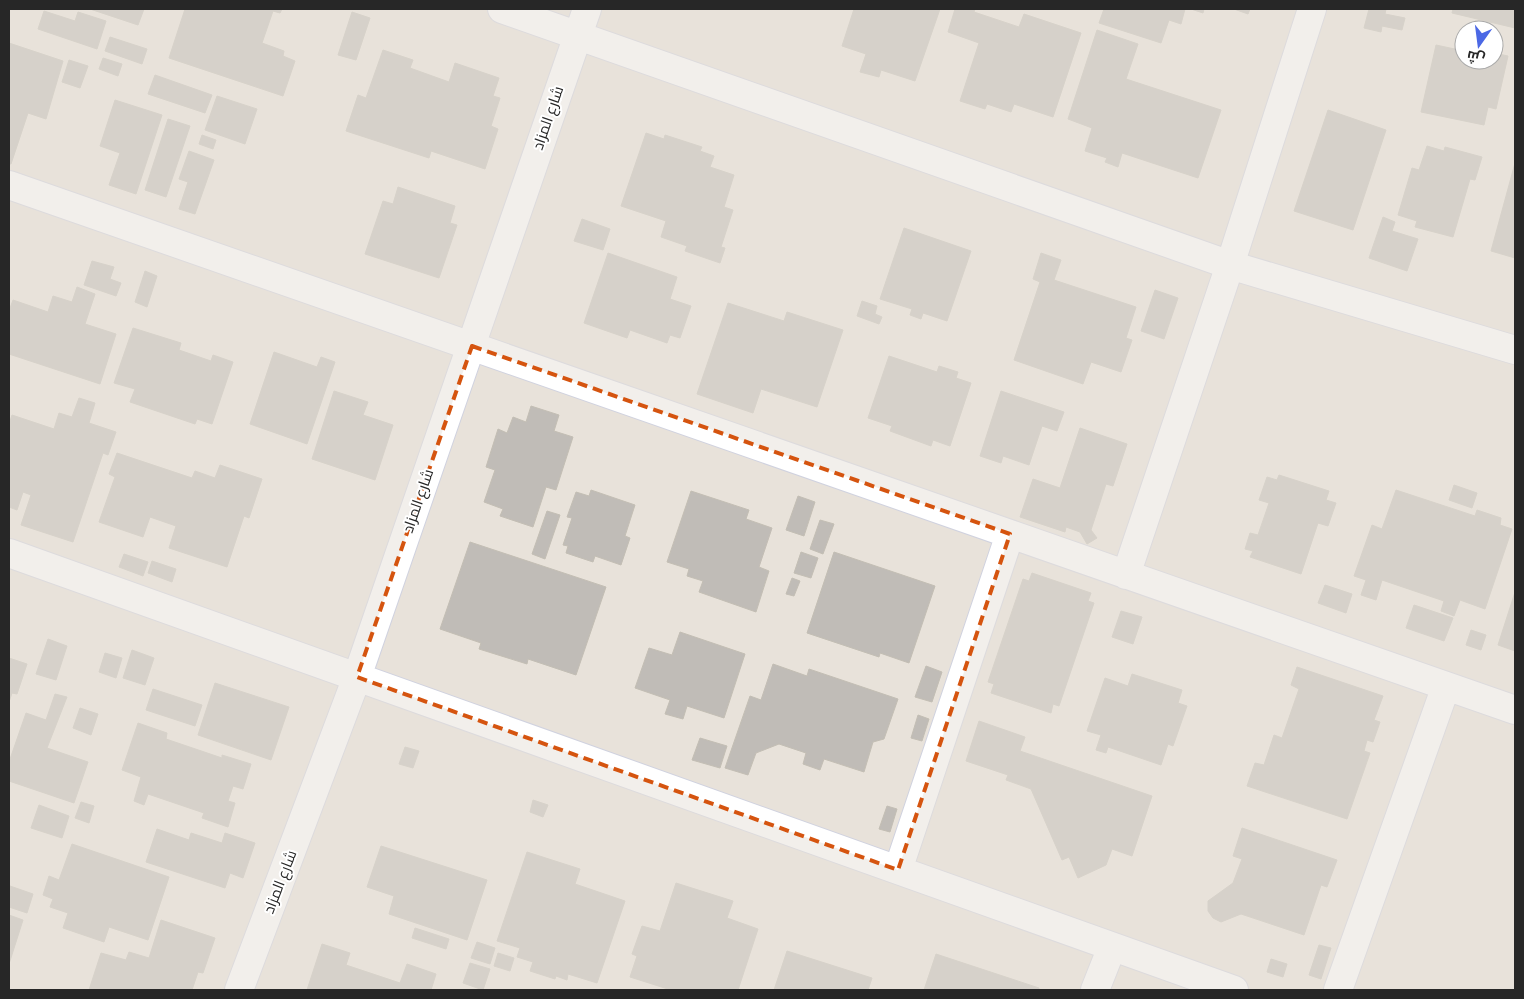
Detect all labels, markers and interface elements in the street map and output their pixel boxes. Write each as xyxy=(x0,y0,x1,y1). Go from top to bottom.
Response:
north arrow xyxy=(1454,20,1504,70)
text: ش xyxy=(1465,47,1487,68)
street label: شارع المزاد xyxy=(529,84,569,153)
street label: شارع المزاد xyxy=(399,467,439,536)
street label: شارع المزاد xyxy=(260,848,302,917)

